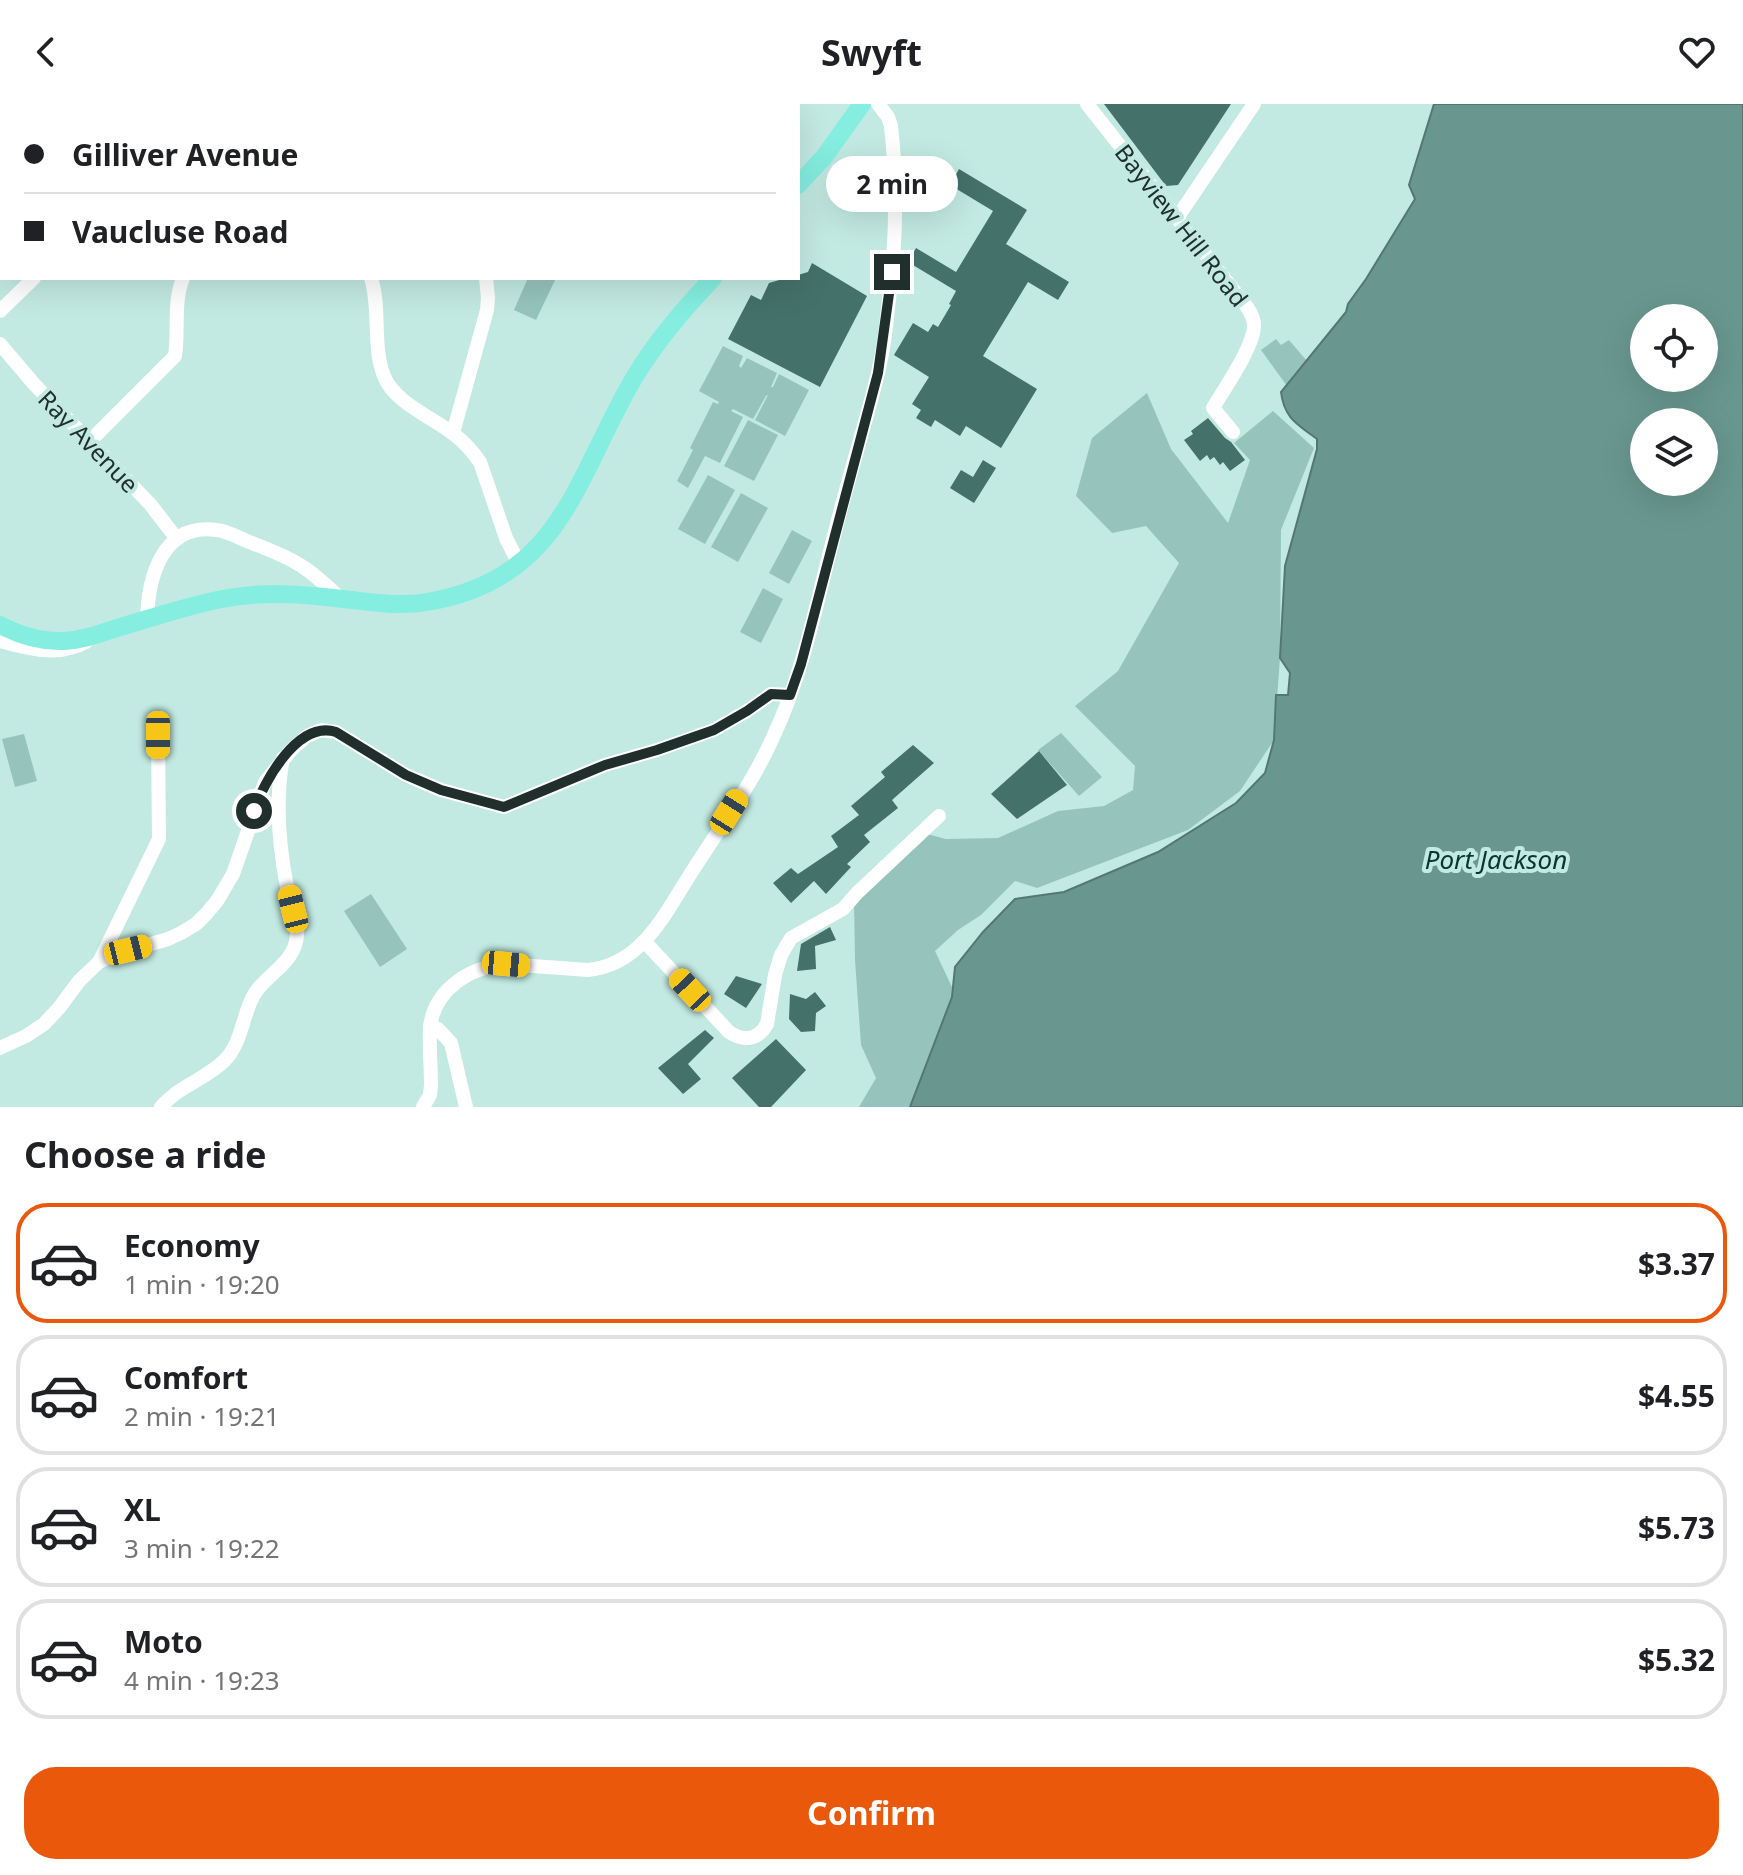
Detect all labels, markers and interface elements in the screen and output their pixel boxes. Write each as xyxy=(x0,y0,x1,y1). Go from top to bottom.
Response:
text: Swyft xyxy=(821,28,922,77)
icon: back xyxy=(24,30,68,74)
icon: heart xyxy=(1675,30,1719,74)
text: Gilliver Avenue xyxy=(72,134,299,175)
street label: Bayview Hill Road xyxy=(1108,137,1256,313)
callout: 2 min xyxy=(826,156,958,212)
text: 2 min xyxy=(856,166,928,202)
text: Vaucluse Road xyxy=(72,211,288,252)
route end xyxy=(874,254,910,290)
map controls xyxy=(1630,304,1718,496)
button: locate xyxy=(1630,304,1718,392)
street label: Ray Avenue xyxy=(32,382,146,500)
button: layers xyxy=(1630,408,1718,496)
car xyxy=(146,711,170,759)
car xyxy=(706,785,752,839)
route start xyxy=(236,793,272,829)
water label: Port Jackson xyxy=(1425,841,1567,877)
car xyxy=(276,883,310,935)
car xyxy=(102,933,154,967)
car xyxy=(481,950,531,978)
car xyxy=(665,964,715,1016)
text: Choose a ride xyxy=(24,1130,266,1179)
text: Economy xyxy=(124,1225,260,1266)
icon: car xyxy=(28,1227,100,1299)
text: $3.37 xyxy=(1638,1243,1715,1284)
text: 1 min · 19:20 xyxy=(124,1266,280,1302)
text: Comfort xyxy=(124,1357,248,1398)
icon: car xyxy=(28,1359,100,1431)
text: $4.55 xyxy=(1638,1375,1715,1416)
text: 2 min · 19:21 xyxy=(124,1398,280,1434)
text: XL xyxy=(124,1489,161,1530)
icon: car xyxy=(28,1491,100,1563)
text: $5.73 xyxy=(1638,1507,1715,1548)
text: 3 min · 19:22 xyxy=(124,1530,280,1566)
text: Moto xyxy=(124,1621,203,1662)
icon: car xyxy=(28,1623,100,1695)
text: $5.32 xyxy=(1638,1639,1715,1680)
text: 4 min · 19:23 xyxy=(124,1662,280,1698)
button: Confirm xyxy=(24,1767,1719,1859)

